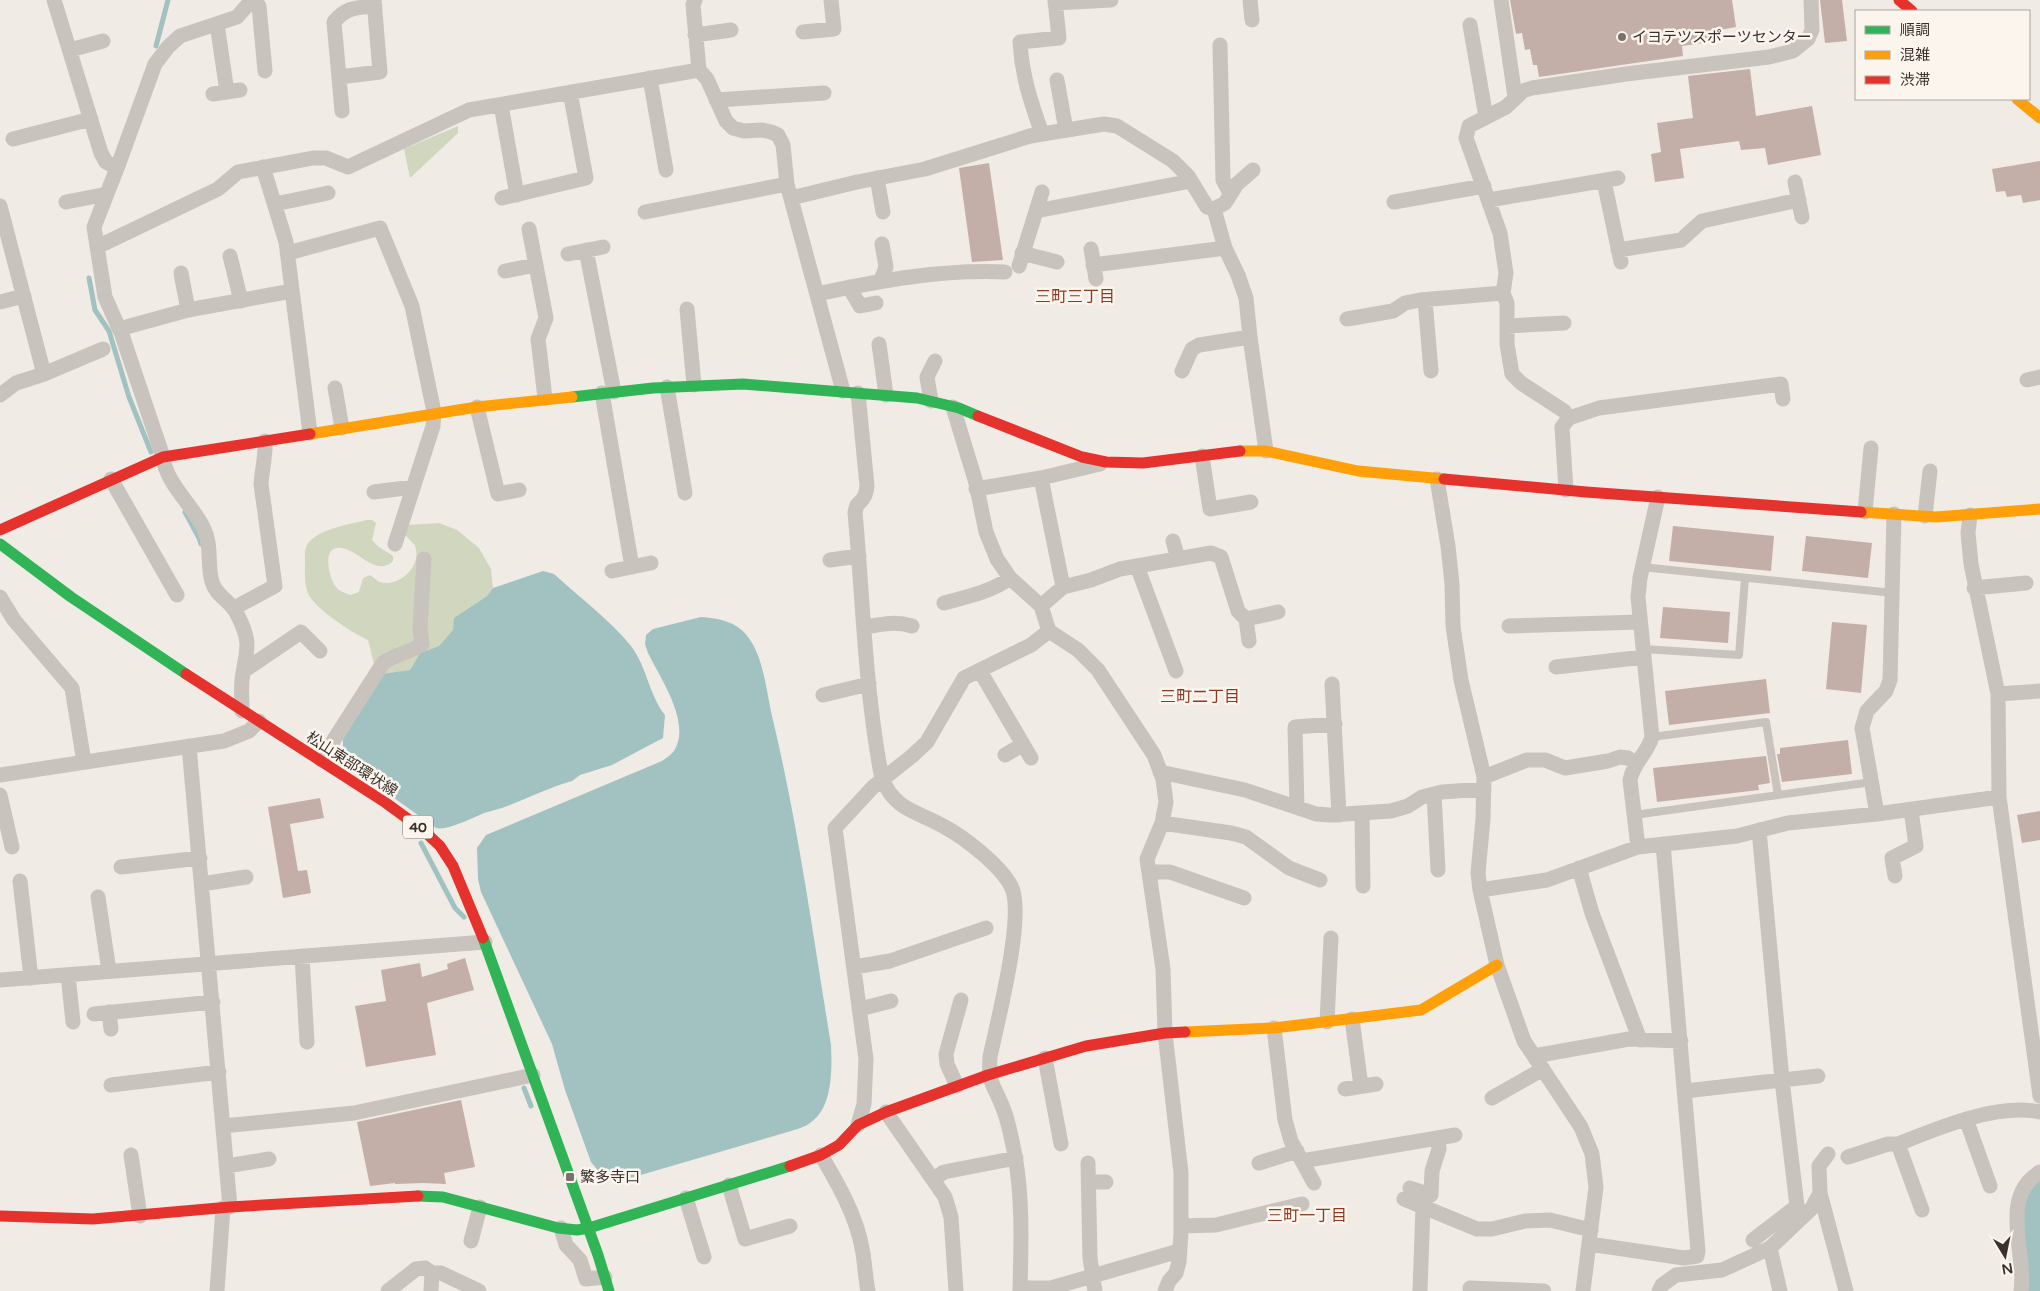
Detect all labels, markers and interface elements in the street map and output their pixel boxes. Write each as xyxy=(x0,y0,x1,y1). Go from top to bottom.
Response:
legend xyxy=(1855,10,2030,100)
text: 順調 xyxy=(1900,21,1930,39)
place label: イヨテツスポーツセンター xyxy=(1632,28,1812,46)
marker: イヨテツスポーツセンター xyxy=(1616,31,1628,43)
text: 混雑 xyxy=(1900,46,1930,64)
text: 渋滞 xyxy=(1900,71,1930,89)
district label: 三町三丁目 xyxy=(1035,287,1115,307)
district label: 三町二丁目 xyxy=(1160,687,1240,707)
street label: 松山東部環状線 xyxy=(303,728,401,800)
road number: 40 xyxy=(403,816,433,839)
place label: 繁多寺口 xyxy=(580,1168,640,1186)
marker: 繁多寺口 xyxy=(564,1171,576,1183)
district label: 三町一丁目 xyxy=(1267,1206,1347,1226)
north arrow xyxy=(1980,1231,2030,1281)
text: N xyxy=(2000,1259,2014,1278)

